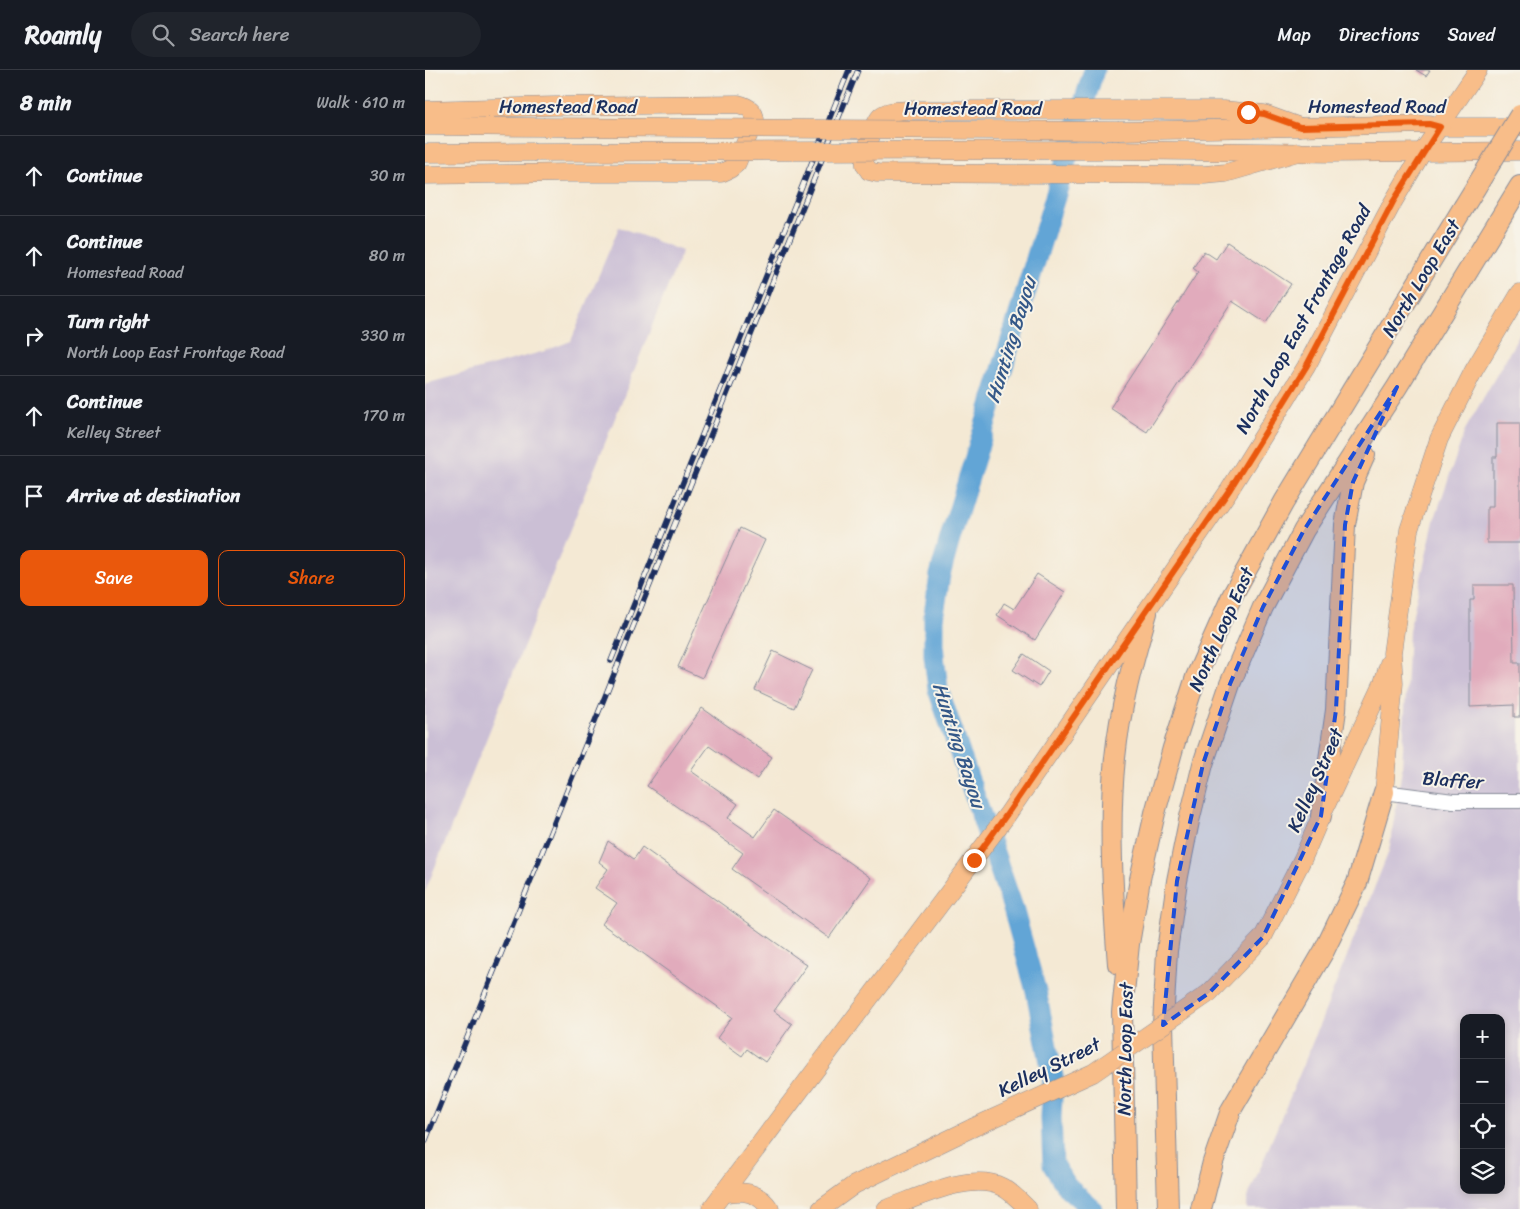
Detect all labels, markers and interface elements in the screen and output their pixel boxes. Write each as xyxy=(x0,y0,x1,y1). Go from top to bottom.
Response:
search box xyxy=(131,12,481,57)
text: Roamly xyxy=(25,14,101,56)
text: Search here xyxy=(189,18,289,51)
text: Map xyxy=(1278,19,1311,51)
text: Directions xyxy=(1339,19,1420,51)
text: Saved xyxy=(1448,19,1495,51)
icon: search xyxy=(149,21,177,49)
text: 8 min xyxy=(20,84,71,122)
text: Walk · 610 m xyxy=(316,88,405,117)
street label: Homestead Road xyxy=(499,90,638,123)
street label: Homestead Road xyxy=(1308,90,1447,123)
street label: Homestead Road xyxy=(904,92,1043,125)
route start xyxy=(1237,101,1260,124)
text: Continue xyxy=(67,159,143,192)
text: 30 m xyxy=(370,161,405,190)
icon: ahead xyxy=(20,162,48,190)
street label: North Loop East Frontage Road xyxy=(1226,197,1381,440)
street label: North Loop East xyxy=(1373,211,1470,344)
text: Continue xyxy=(67,225,143,258)
text: 80 m xyxy=(369,241,405,270)
icon: ahead xyxy=(20,242,48,270)
text: Homestead Road xyxy=(67,258,183,287)
water label: Hunting Bayou xyxy=(975,271,1047,407)
text: Turn right xyxy=(67,305,149,338)
text: 330 m xyxy=(361,321,405,350)
icon: right xyxy=(20,322,48,350)
text: North Loop East Frontage Road xyxy=(67,338,285,367)
text: Continue xyxy=(67,385,143,418)
text: 170 m xyxy=(362,401,405,430)
icon: ahead xyxy=(20,402,48,430)
text: Kelley Street xyxy=(67,418,161,447)
text: Arrive at destination xyxy=(67,479,240,512)
icon: arrive xyxy=(20,482,48,510)
button: Save xyxy=(20,550,208,606)
button: Share xyxy=(218,550,405,606)
street label: North Loop East xyxy=(1179,560,1264,697)
water label: Hunting Bayou xyxy=(922,678,996,814)
street label: Kelley Street xyxy=(1277,721,1353,838)
street label: Blaffer xyxy=(1421,761,1486,799)
route end xyxy=(963,849,986,872)
street label: North Loop East xyxy=(1107,981,1143,1116)
map controls xyxy=(1460,1014,1505,1194)
button: + xyxy=(1460,1014,1505,1059)
street label: Kelley Street xyxy=(992,1027,1107,1106)
button: − xyxy=(1460,1059,1505,1104)
button: locate xyxy=(1460,1104,1505,1149)
button: layers xyxy=(1460,1149,1505,1194)

